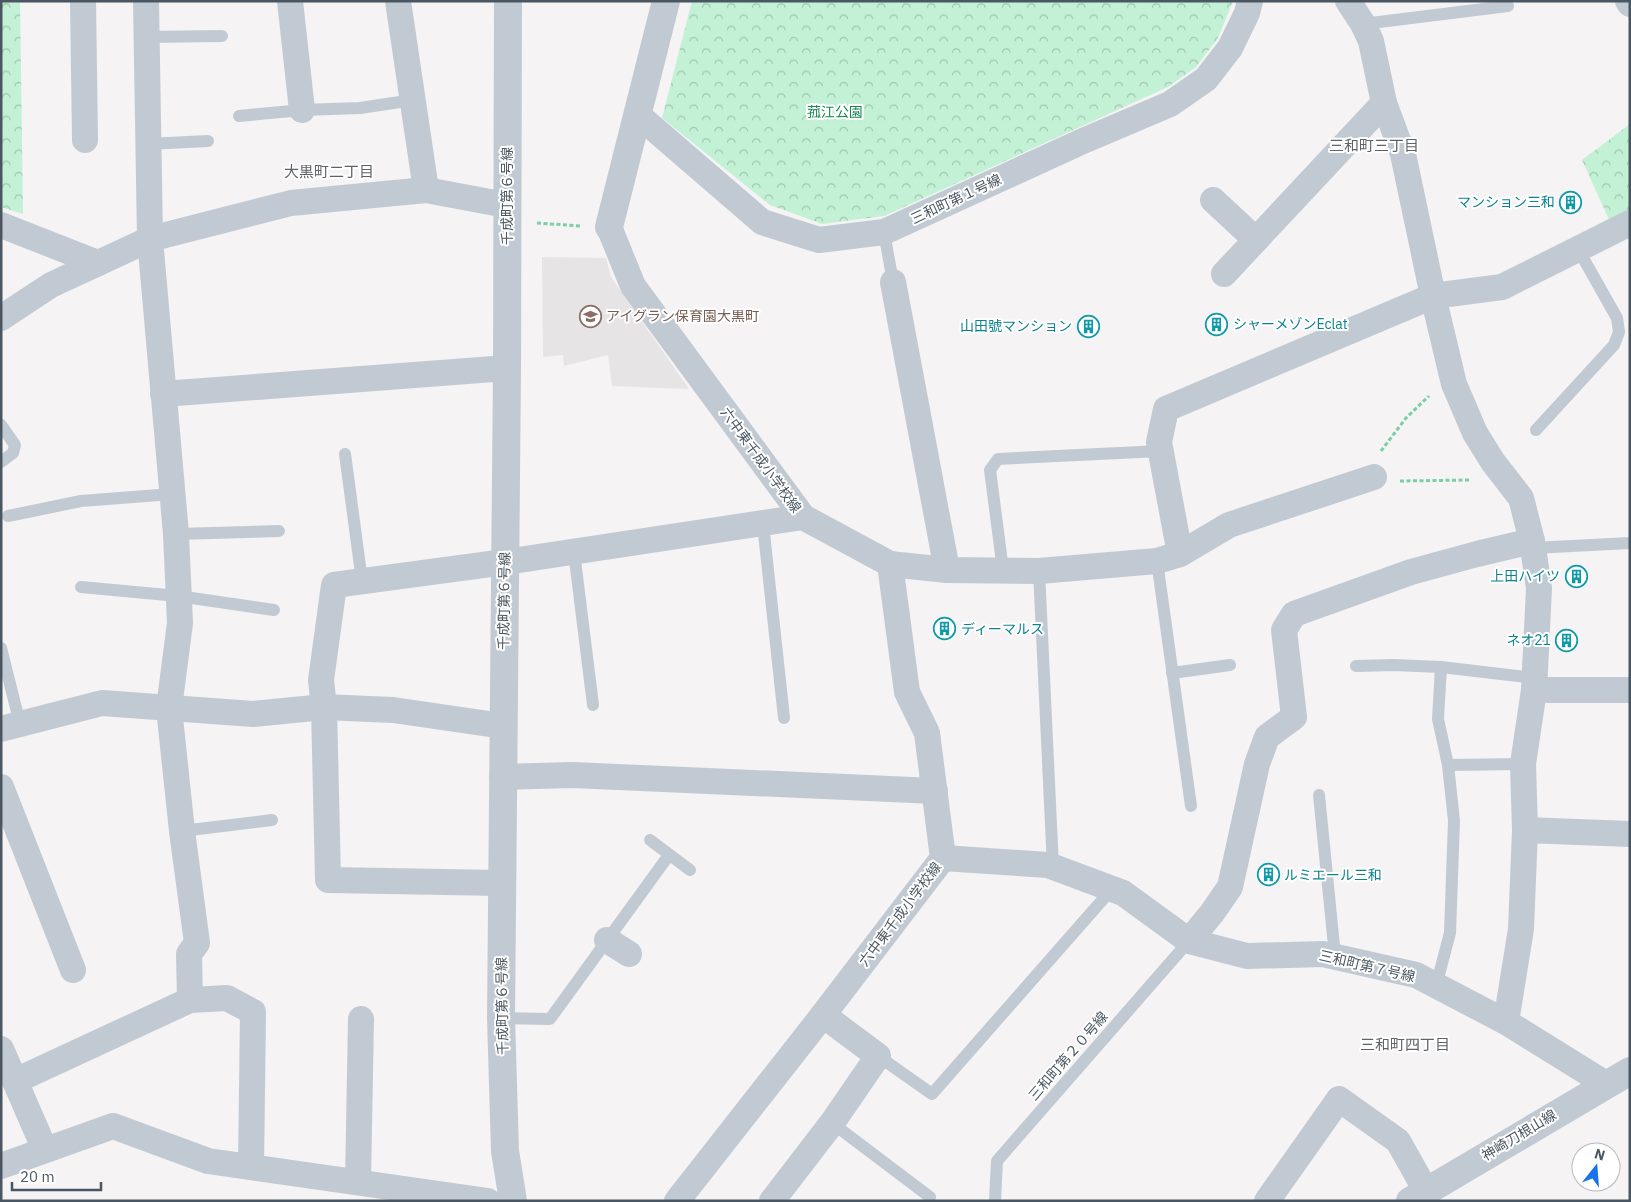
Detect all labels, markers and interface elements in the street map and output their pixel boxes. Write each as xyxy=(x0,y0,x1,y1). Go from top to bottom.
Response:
park label: 菰江公園 xyxy=(807,103,863,121)
district label: 三和町三丁目 xyxy=(1329,136,1419,155)
street label: 千成町第６号線 xyxy=(498,147,516,245)
district label: 大黒町二丁目 xyxy=(284,162,374,181)
street label: 三和町第１号線 xyxy=(908,170,1004,228)
building icon: マンション三和 xyxy=(1559,190,1583,214)
place label: マンション三和 xyxy=(1457,193,1555,211)
school or university icon: アイグラン保育園大黒町 xyxy=(578,304,602,328)
place label: アイグラン保育園大黒町 xyxy=(606,307,759,325)
building icon: シャーメゾンEclat xyxy=(1205,312,1229,336)
building icon: 山田號マンション xyxy=(1076,314,1100,338)
place label: シャーメゾンEclat xyxy=(1233,315,1348,333)
place label: 山田號マンション xyxy=(960,317,1072,335)
street label: 六中東千成小学校線 xyxy=(717,404,805,516)
street label: 千成町第６号線 xyxy=(494,552,514,650)
building icon: 上田ハイツ xyxy=(1564,564,1588,588)
place label: 上田ハイツ xyxy=(1490,567,1560,585)
building icon: ディーマルス xyxy=(933,617,957,641)
place label: ディーマルス xyxy=(961,620,1044,638)
building icon: ネオ21 xyxy=(1555,628,1579,652)
place label: ネオ21 xyxy=(1506,631,1551,649)
street label: 六中東千成小学校線 xyxy=(855,858,945,970)
building icon: ルミエール三和 xyxy=(1256,863,1280,887)
place label: ルミエール三和 xyxy=(1284,866,1382,884)
street label: 三和町第７号線 xyxy=(1317,946,1417,986)
street label: 千成町第６号線 xyxy=(492,957,512,1055)
street label: 三和町第２０号線 xyxy=(1024,1008,1112,1104)
district label: 三和町四丁目 xyxy=(1360,1035,1450,1054)
street label: 神崎刀根山線 xyxy=(1478,1106,1560,1164)
north arrow xyxy=(1571,1142,1621,1192)
text: N xyxy=(1592,1144,1607,1165)
scale bar xyxy=(12,1160,101,1192)
text: 20 m xyxy=(20,1167,55,1186)

